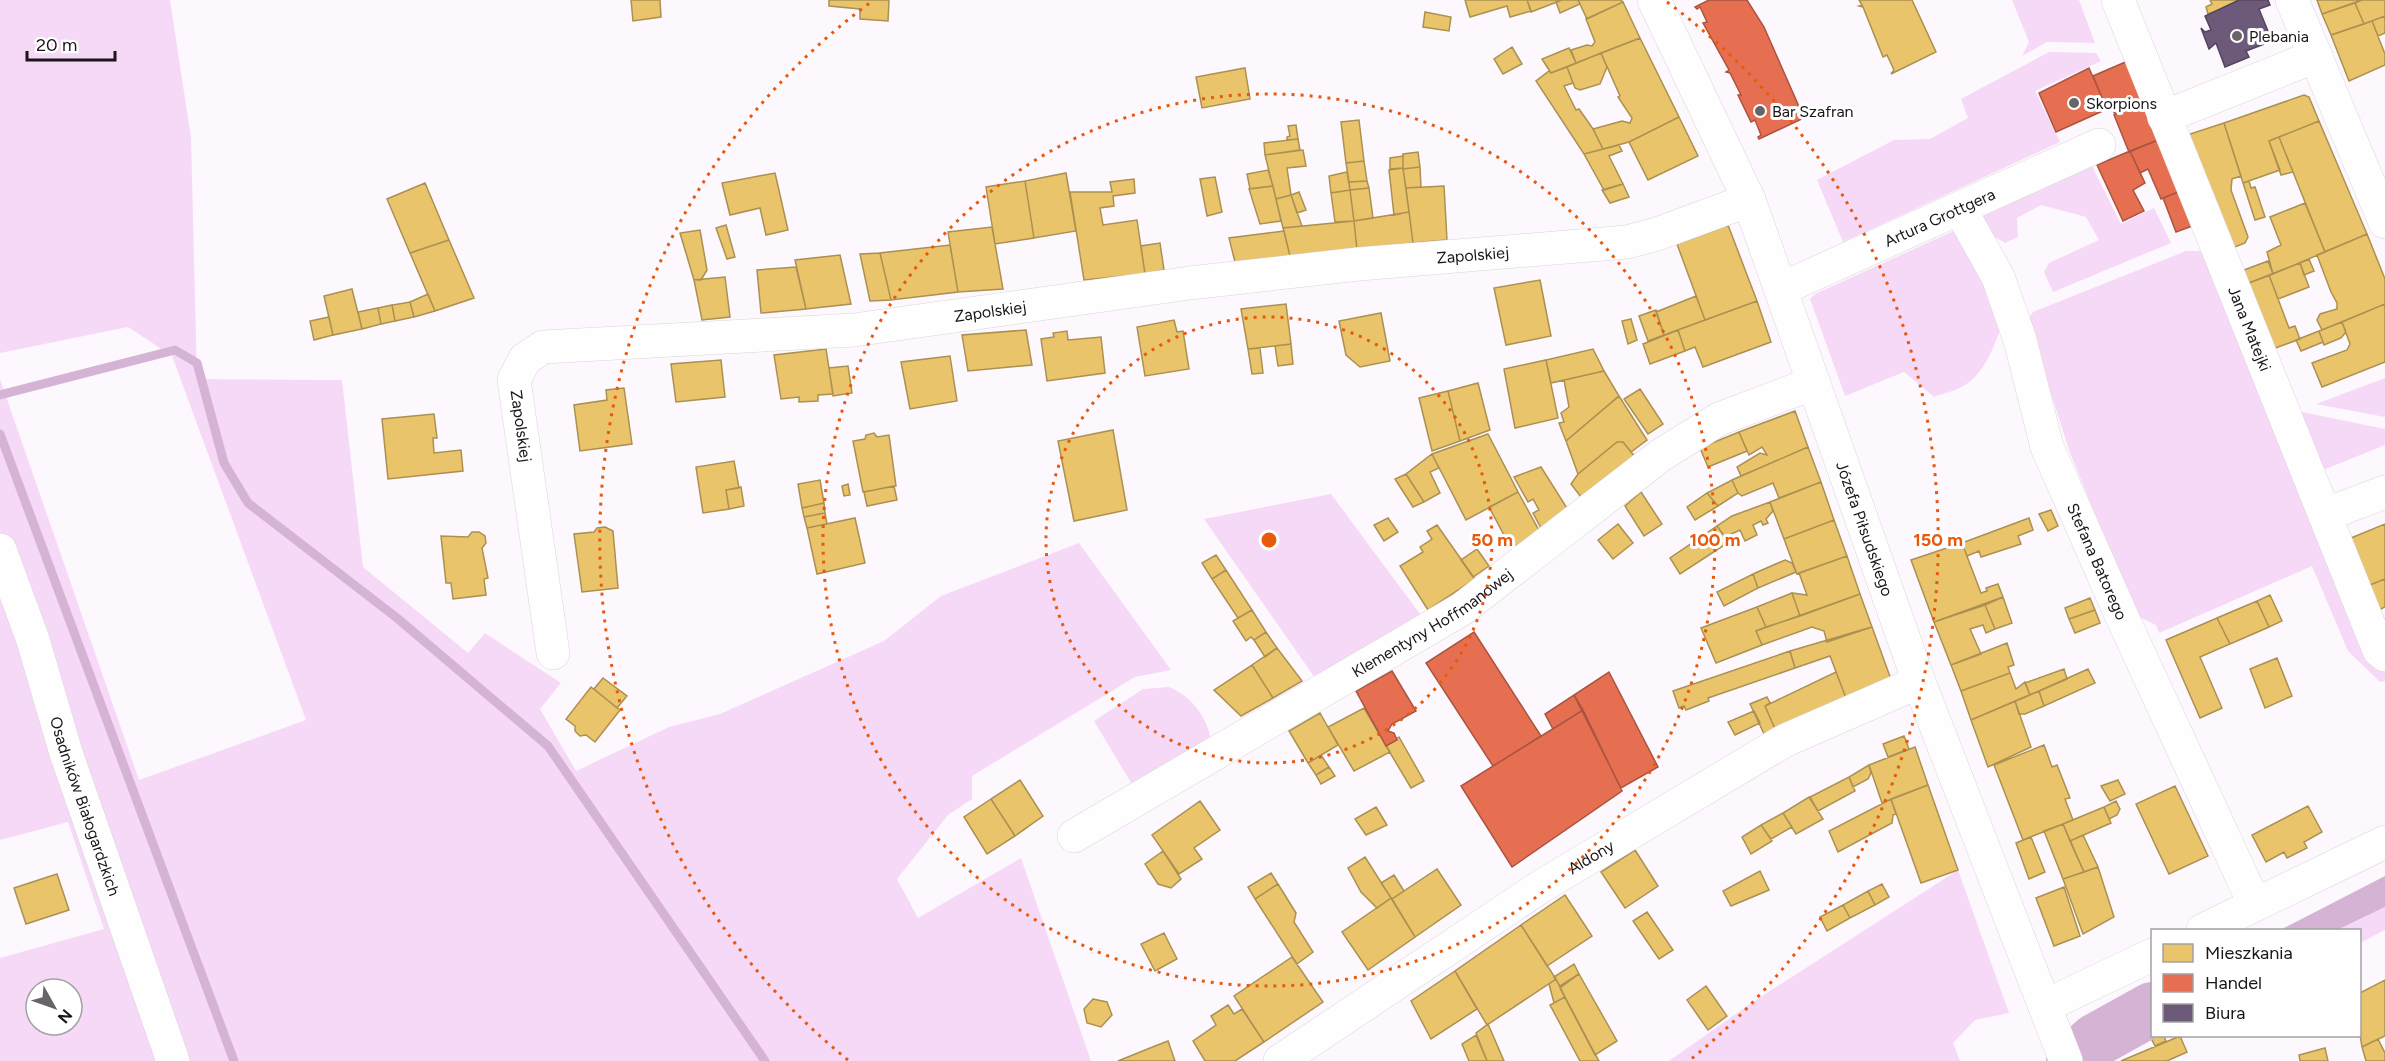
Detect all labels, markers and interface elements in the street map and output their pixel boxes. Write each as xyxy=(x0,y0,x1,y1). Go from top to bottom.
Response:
scale bar xyxy=(27,24,116,62)
place label: Plebania xyxy=(2249,27,2309,46)
marker: Plebania xyxy=(2230,29,2244,43)
text: 20 m xyxy=(36,34,77,56)
place label: Skorpions xyxy=(2086,94,2157,113)
marker: Skorpions xyxy=(2067,96,2081,110)
place label: Bar Szafran xyxy=(1772,102,1854,121)
marker: Bar Szafran xyxy=(1753,104,1767,118)
street label: Artura Grottgera xyxy=(1881,184,1998,251)
street label: Zapolskiej xyxy=(1436,242,1510,267)
street label: Jana Matejki xyxy=(2224,283,2275,374)
street label: Zapolskiej xyxy=(953,297,1027,325)
street label: Zapolskiej xyxy=(507,389,535,463)
street label: Józefa Piłsudskiego xyxy=(1832,459,1897,599)
street label: Stefana Batorego xyxy=(2063,500,2132,623)
text: 50 m xyxy=(1471,529,1513,551)
text: 100 m xyxy=(1690,529,1740,551)
text: 150 m xyxy=(1913,529,1963,551)
centre of rings xyxy=(1259,530,1279,550)
street label: Klementyny Hoffmanowej xyxy=(1348,564,1516,681)
street label: Osadników Białogardzkich xyxy=(46,714,124,898)
street label: Aldony xyxy=(1564,835,1618,878)
legend xyxy=(2151,929,2361,1037)
text: Mieszkania xyxy=(2205,942,2293,964)
text: Handel xyxy=(2205,972,2262,994)
north arrow xyxy=(24,977,84,1037)
text: Biura xyxy=(2205,1002,2245,1024)
text: N xyxy=(54,1005,76,1027)

